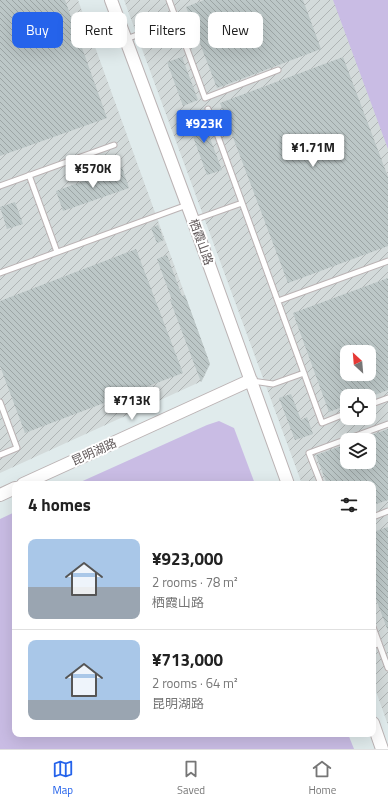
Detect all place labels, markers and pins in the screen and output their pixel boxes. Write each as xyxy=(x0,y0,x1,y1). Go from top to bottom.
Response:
pin: ¥923K xyxy=(176,110,232,144)
pin: ¥1.71M xyxy=(280,134,346,168)
pin: ¥570K xyxy=(65,155,121,189)
pin: ¥713K xyxy=(104,387,160,421)

